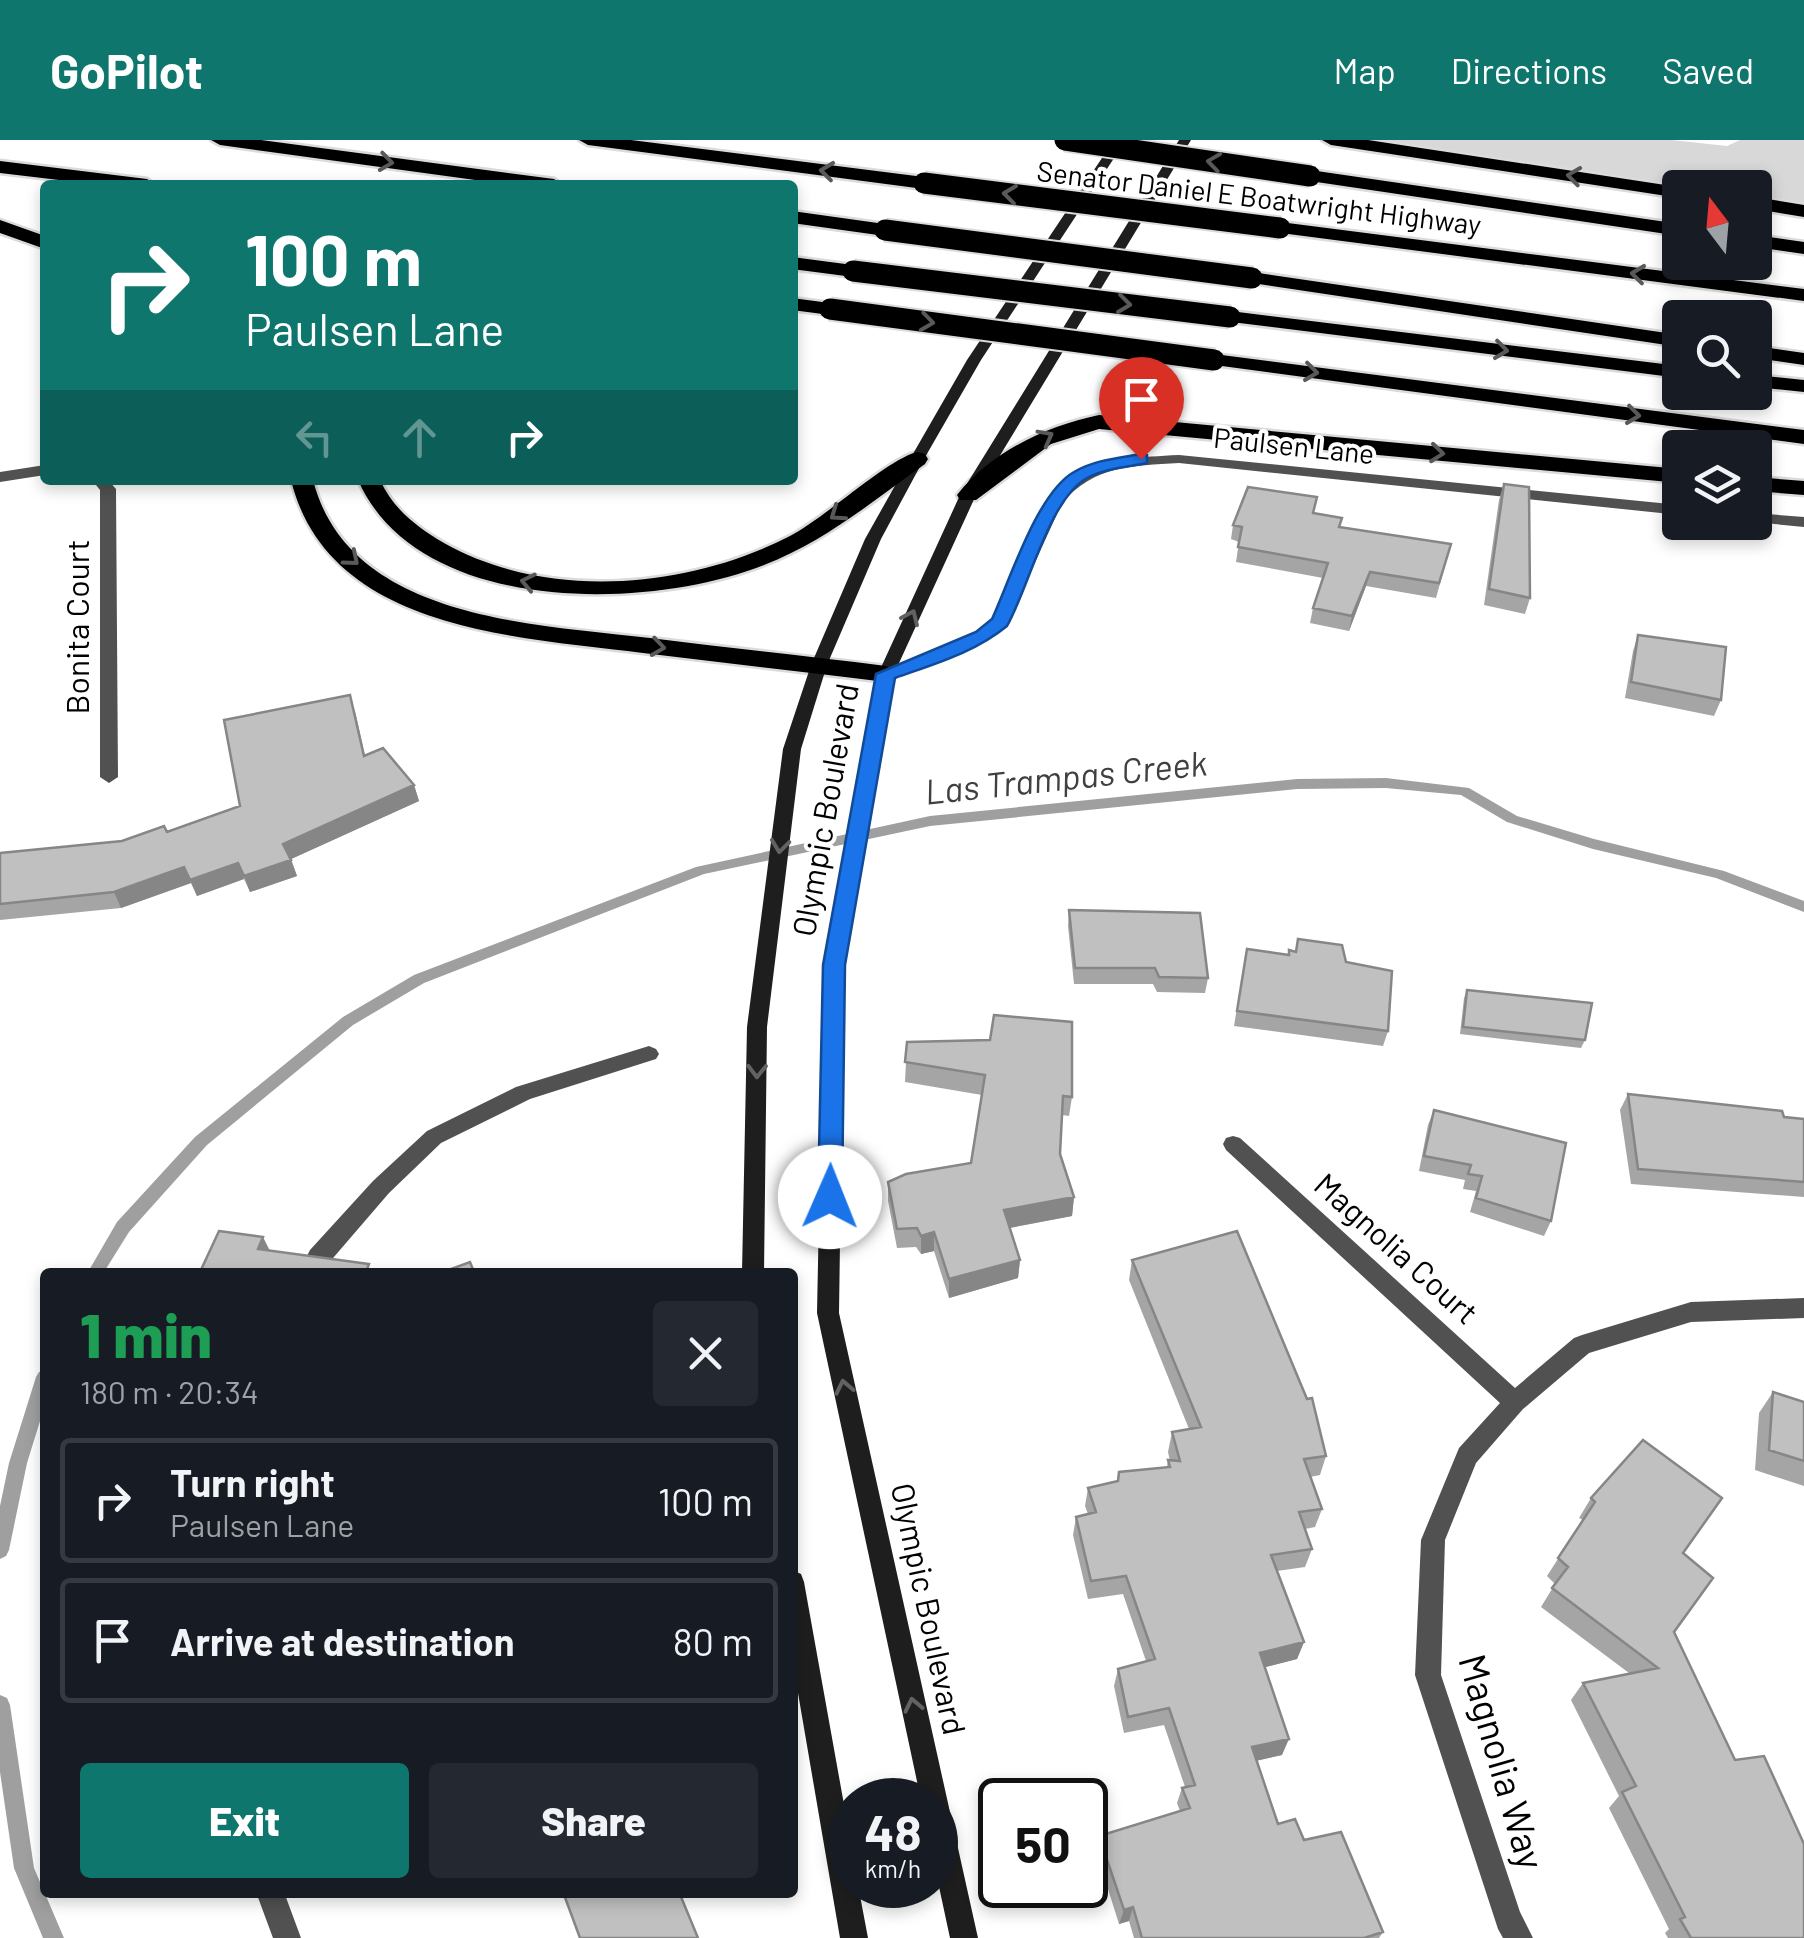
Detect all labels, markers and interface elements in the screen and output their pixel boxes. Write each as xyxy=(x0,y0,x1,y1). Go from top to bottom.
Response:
text: GoPilot xyxy=(50,41,203,99)
text: Map xyxy=(1334,49,1396,91)
text: Directions xyxy=(1451,49,1607,91)
text: Saved xyxy=(1662,49,1754,91)
one-way arrow xyxy=(378,151,395,172)
one-way arrow xyxy=(1205,152,1222,173)
street label: Senator Daniel E Boatwright Highway xyxy=(1035,153,1483,241)
one-way arrow xyxy=(819,161,836,182)
one-way arrow xyxy=(1566,166,1582,187)
north arrow xyxy=(1662,170,1772,280)
map controls xyxy=(1662,170,1772,540)
one-way arrow xyxy=(1002,184,1018,205)
text: 100 m xyxy=(245,216,422,300)
icon: right xyxy=(80,220,210,350)
one-way arrow xyxy=(1630,264,1646,285)
one-way arrow xyxy=(1116,293,1132,314)
button: search xyxy=(1662,300,1772,410)
text: Paulsen Lane xyxy=(245,301,504,355)
one-way arrow xyxy=(919,310,936,331)
one-way arrow xyxy=(1493,339,1509,360)
pin xyxy=(1099,357,1184,460)
one-way arrow xyxy=(1303,361,1319,382)
icon: arrive xyxy=(1114,372,1169,427)
one-way arrow xyxy=(1625,403,1642,424)
icon: left xyxy=(287,410,342,465)
icon: ahead xyxy=(392,410,447,465)
icon: right xyxy=(497,410,552,465)
street label: Paulsen Lane xyxy=(1212,420,1376,470)
one-way arrow xyxy=(1036,430,1054,449)
button: layers xyxy=(1662,430,1772,540)
one-way arrow xyxy=(1429,441,1445,463)
one-way arrow xyxy=(830,502,849,520)
street label: Bonita Court xyxy=(57,539,95,715)
one-way arrow xyxy=(340,548,358,566)
one-way arrow xyxy=(520,573,537,594)
one-way arrow xyxy=(899,609,919,627)
one-way arrow xyxy=(651,636,667,657)
street label: Olympic Boulevard xyxy=(783,680,865,939)
water label: Las Trampas Creek xyxy=(923,740,1209,812)
one-way arrow xyxy=(770,838,791,854)
one-way arrow xyxy=(746,1064,767,1080)
position arrow xyxy=(778,1145,882,1249)
street label: Magnolia Court xyxy=(1308,1164,1487,1331)
text: 1 min xyxy=(80,1298,212,1370)
button: close xyxy=(653,1301,758,1406)
text: 180 m · 20:34 xyxy=(80,1372,259,1410)
one-way arrow xyxy=(835,1379,856,1396)
text: Turn right xyxy=(170,1459,335,1505)
icon: right xyxy=(85,1473,140,1528)
text: 100 m xyxy=(658,1478,753,1524)
street label: Olympic Boulevard xyxy=(885,1479,975,1738)
text: Paulsen Lane xyxy=(170,1505,354,1543)
icon: arrive xyxy=(85,1613,140,1668)
text: Arrive at destination xyxy=(170,1618,515,1664)
text: 80 m xyxy=(673,1618,753,1664)
street label: Magnolia Way xyxy=(1450,1649,1556,1874)
one-way arrow xyxy=(904,1697,925,1714)
button: Exit xyxy=(80,1763,409,1878)
button: Share xyxy=(429,1763,758,1878)
speed limit sign: 50 xyxy=(978,1778,1108,1908)
text: 48 xyxy=(864,1801,922,1861)
text: km/h xyxy=(865,1853,921,1883)

